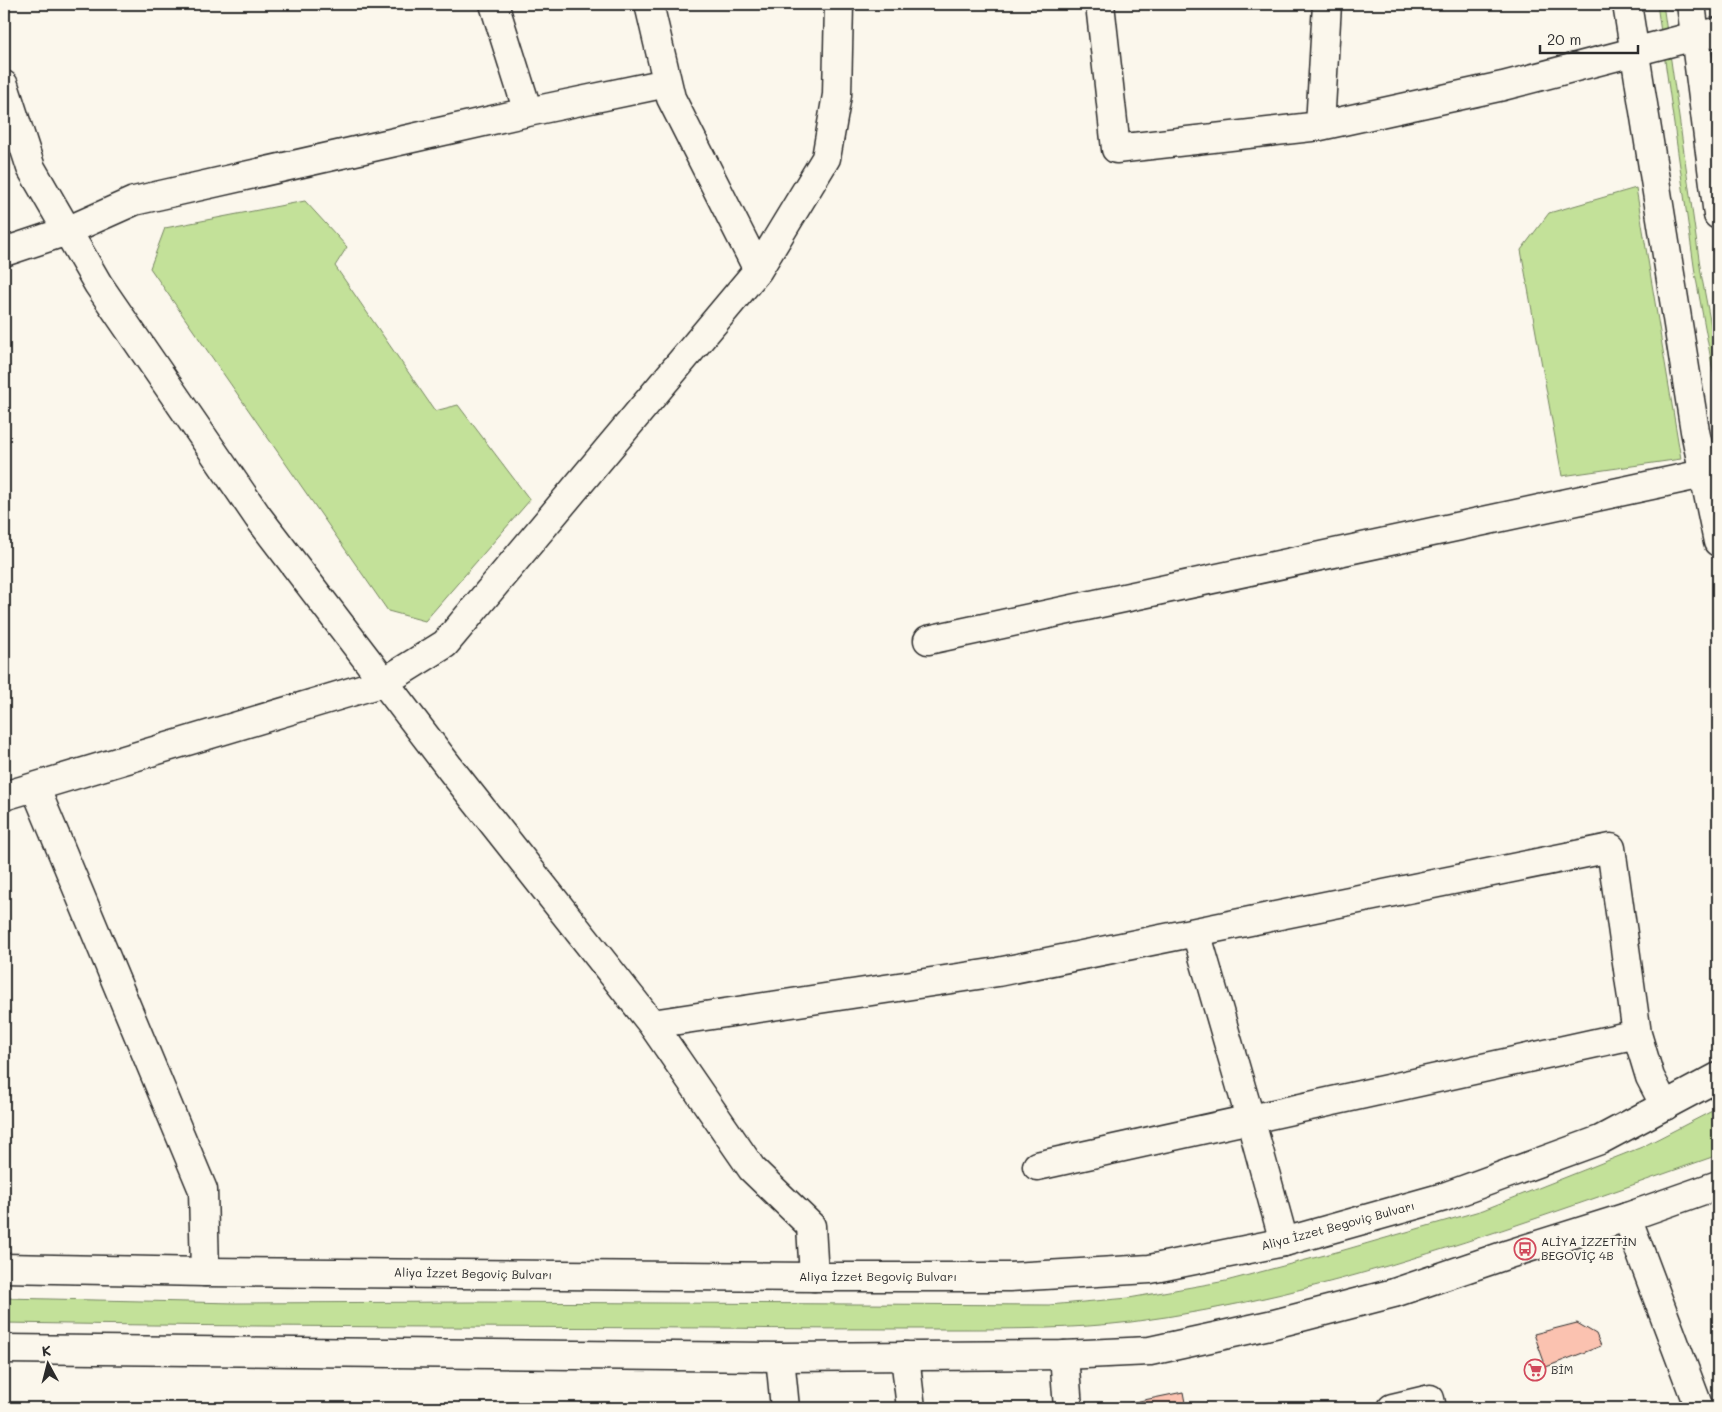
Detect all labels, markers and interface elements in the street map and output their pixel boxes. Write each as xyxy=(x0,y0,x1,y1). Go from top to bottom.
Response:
scale bar xyxy=(1540,22,1637,54)
text: 20 m xyxy=(1547,29,1581,49)
street label: Aliya İzzet Begoviç Bulvarı xyxy=(1259,1197,1416,1253)
place label: ALİYA İZZETTİN BEGOVİÇ 4B xyxy=(1541,1233,1637,1263)
bus stop icon: ALİYA İZZETTİN BEGOVİÇ 4B xyxy=(1513,1237,1537,1261)
street label: Aliya İzzet Begoviç Bulvarı xyxy=(394,1264,552,1282)
street label: Aliya İzzet Begoviç Bulvarı xyxy=(799,1268,957,1284)
north arrow xyxy=(22,1340,72,1390)
text: K xyxy=(41,1341,52,1361)
supermarket icon: BİM xyxy=(1523,1358,1547,1382)
place label: BİM xyxy=(1551,1361,1573,1377)

